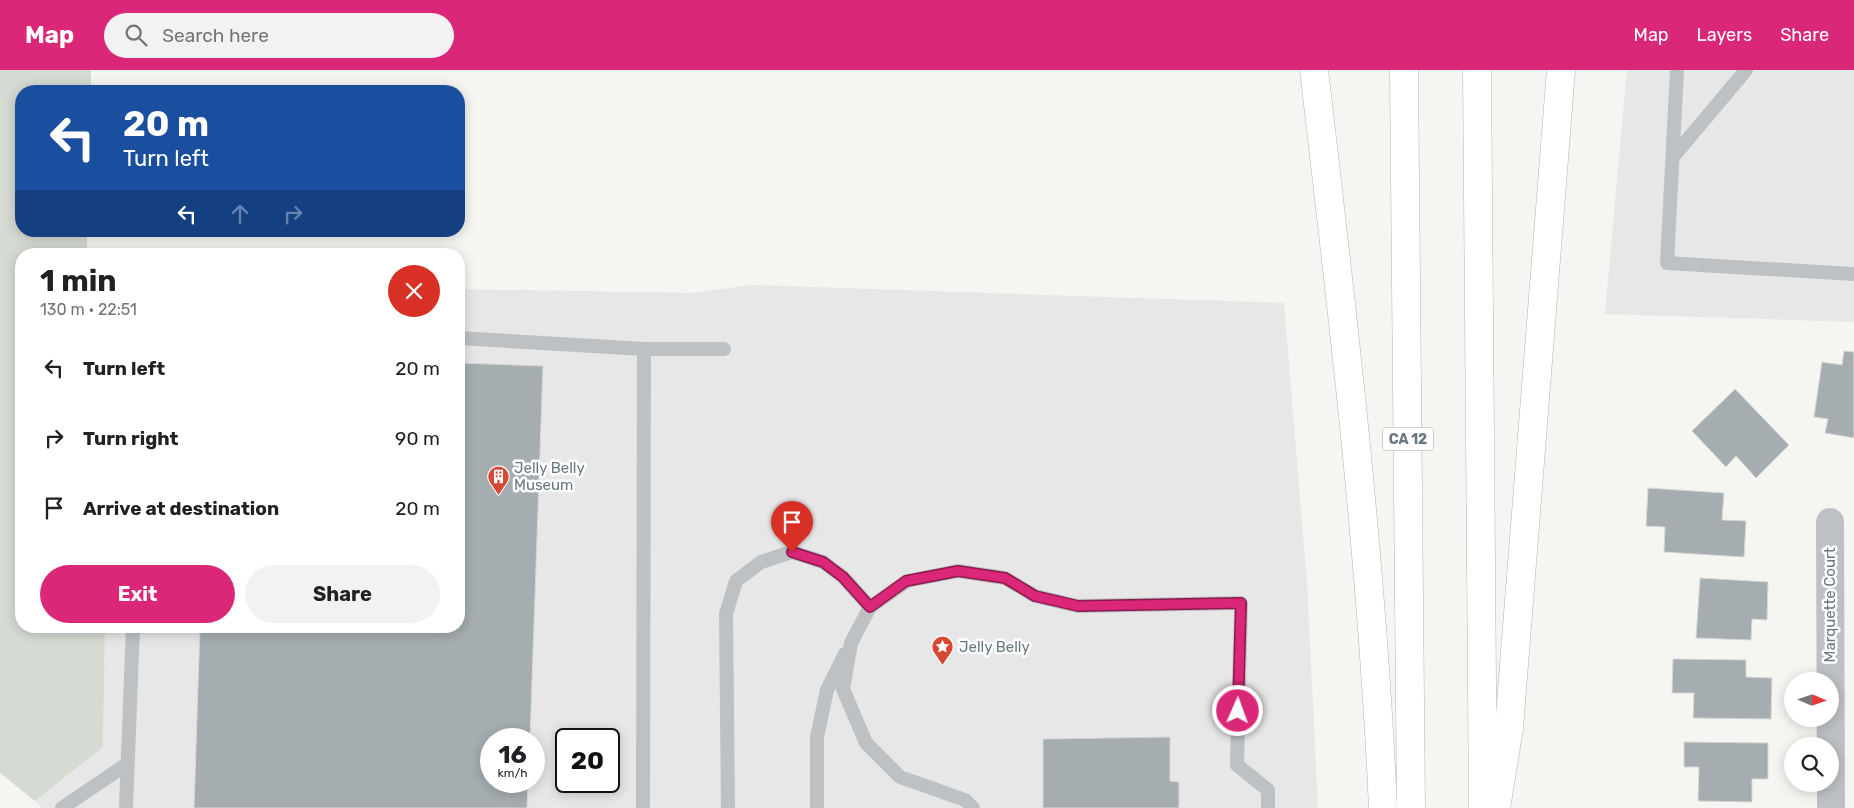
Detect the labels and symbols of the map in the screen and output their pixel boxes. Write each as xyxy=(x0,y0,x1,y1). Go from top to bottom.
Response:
road number: CA 12 xyxy=(1383,428,1433,450)
place label: Jelly Belly Museum xyxy=(514,459,585,494)
building icon: Jelly Belly Museum xyxy=(486,465,510,496)
pin xyxy=(771,501,813,552)
street label: Marquette Court xyxy=(1821,547,1839,663)
place icon: Jelly Belly xyxy=(931,635,955,666)
place label: Jelly Belly xyxy=(959,638,1030,656)
north arrow xyxy=(1784,672,1839,728)
position arrow xyxy=(1211,684,1263,736)
speed limit sign: 20 xyxy=(555,728,620,793)

